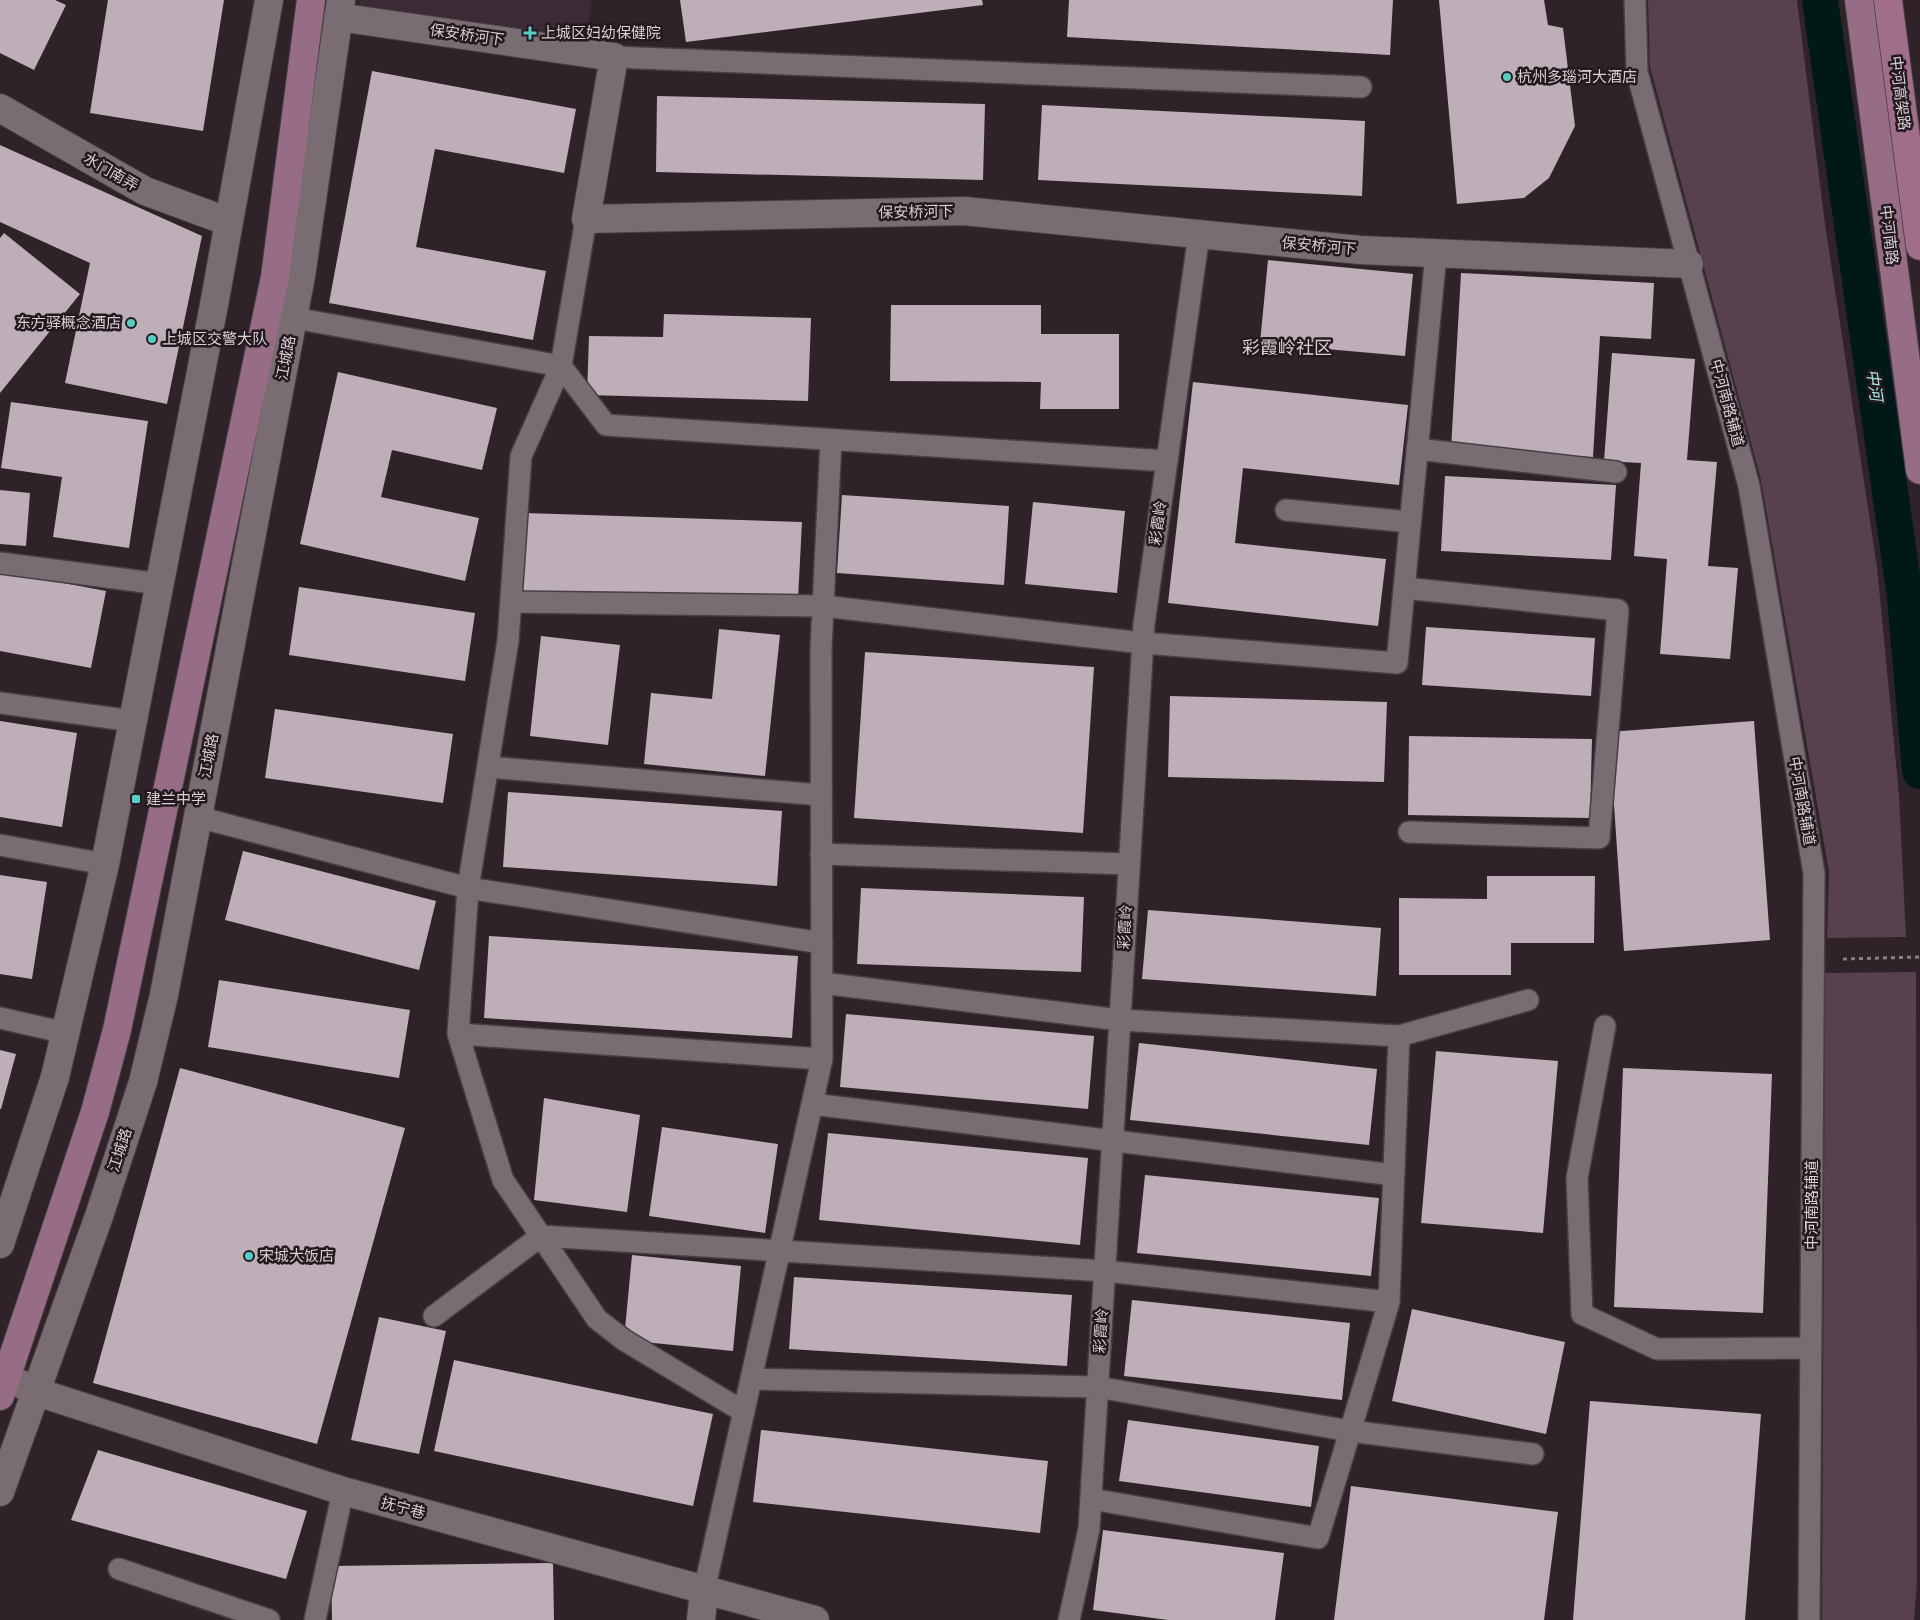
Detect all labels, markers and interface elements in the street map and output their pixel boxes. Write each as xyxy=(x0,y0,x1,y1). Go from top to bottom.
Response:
street label: 保安桥河下 xyxy=(429,20,506,48)
place label: 上城区妇幼保健院 xyxy=(541,23,661,41)
marker: 上城区妇幼保健院 xyxy=(523,26,537,40)
street label: 中河高架路 xyxy=(1887,55,1914,131)
place label: 杭州多瑙河大酒店 xyxy=(1517,67,1637,85)
marker: 杭州多瑙河大酒店 xyxy=(1501,71,1513,83)
street label: 水门南弄 xyxy=(81,148,142,194)
street label: 保安桥河下 xyxy=(878,201,954,221)
street label: 中河南路 xyxy=(1877,204,1903,266)
street label: 保安桥河下 xyxy=(1281,233,1357,257)
place label: 东方驿概念酒店 xyxy=(16,313,121,331)
marker: 东方驿概念酒店 xyxy=(125,317,137,329)
place label: 上城区交警大队 xyxy=(162,329,267,347)
marker: 上城区交警大队 xyxy=(146,333,158,345)
street label: 江城路 xyxy=(272,334,298,382)
district label: 彩霞岭社区 xyxy=(1242,336,1332,358)
street label: 中河南路辅道 xyxy=(1708,357,1748,449)
water label: 中河 xyxy=(1864,368,1888,405)
street label: 彩霞岭 xyxy=(1145,499,1169,546)
street label: 江城路 xyxy=(195,732,221,780)
street label: 中河南路辅道 xyxy=(1786,755,1820,847)
place label: 建兰中学 xyxy=(146,789,206,807)
marker: 建兰中学 xyxy=(130,793,142,805)
street label: 彩霞岭 xyxy=(1114,904,1134,950)
street label: 江城路 xyxy=(104,1126,135,1174)
street label: 中河南路辅道 xyxy=(1802,1160,1820,1250)
place label: 宋城大饭店 xyxy=(259,1246,334,1264)
marker: 宋城大饭店 xyxy=(243,1250,255,1262)
street label: 彩霞岭 xyxy=(1089,1308,1111,1354)
street label: 抚宁巷 xyxy=(379,1493,427,1522)

